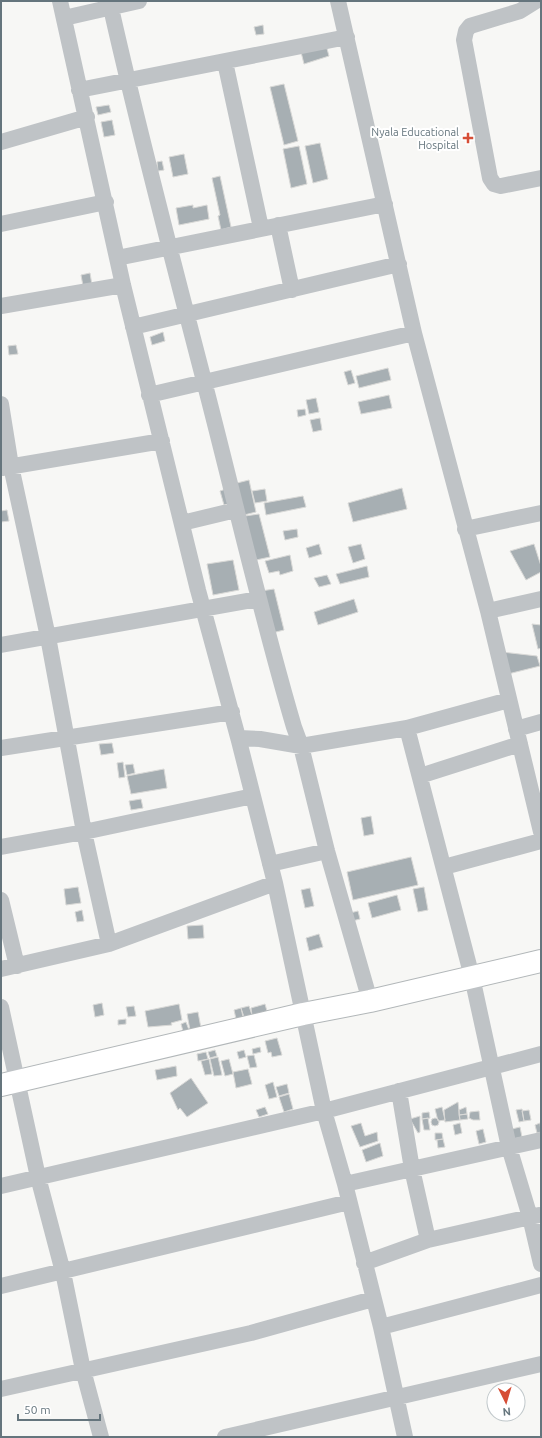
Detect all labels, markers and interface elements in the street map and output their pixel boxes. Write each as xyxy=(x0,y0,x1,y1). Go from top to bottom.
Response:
place label: Nyala Educational Hospital xyxy=(371,126,459,151)
marker: Nyala Educational Hospital xyxy=(462,132,474,144)
north arrow xyxy=(486,1382,526,1422)
scale bar xyxy=(18,1396,100,1422)
text: 50 m xyxy=(24,1403,51,1416)
text: N xyxy=(502,1406,511,1418)

